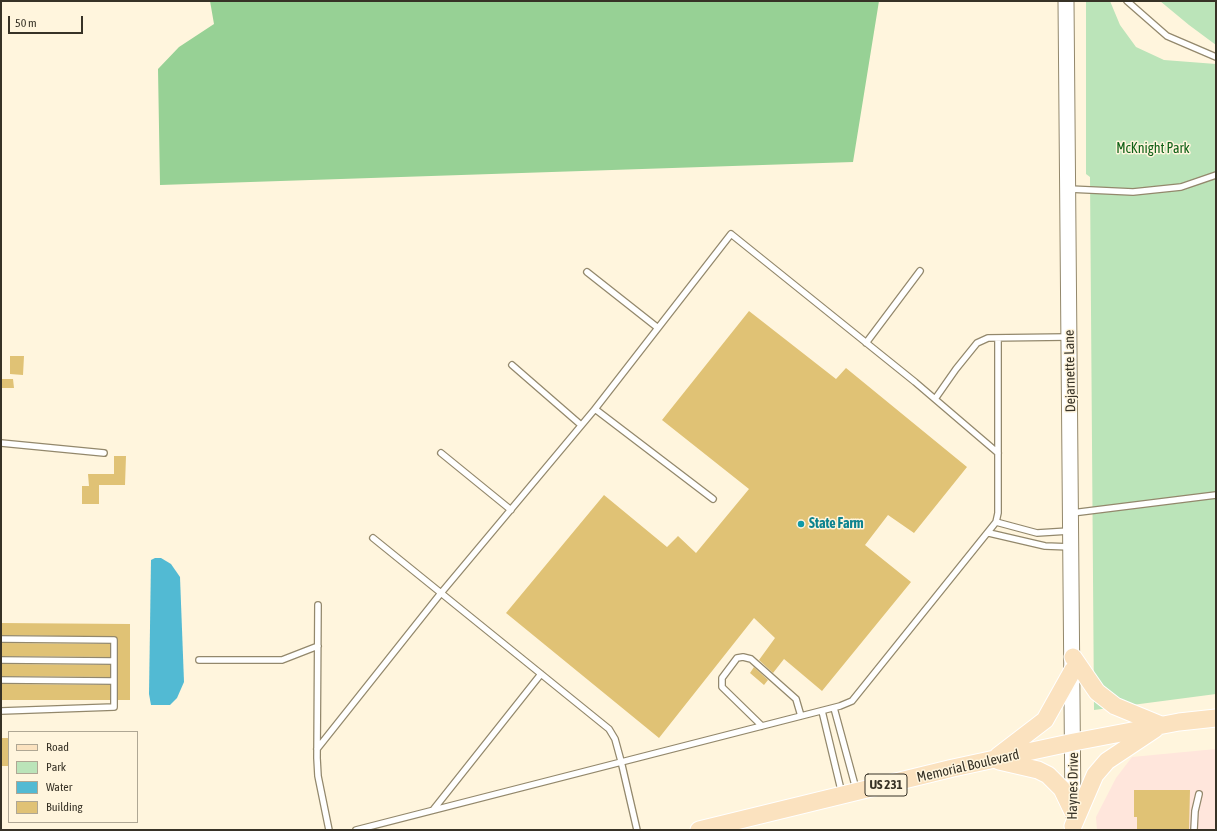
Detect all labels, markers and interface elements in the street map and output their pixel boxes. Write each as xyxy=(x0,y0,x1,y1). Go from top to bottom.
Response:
scale bar xyxy=(10,8,85,34)
text: 50 m xyxy=(15,16,37,30)
park label: McKnight Park xyxy=(1116,141,1190,157)
street label: Dejarnette Lane xyxy=(1061,330,1079,412)
place label: State Farm xyxy=(809,516,864,532)
marker: State Farm xyxy=(796,519,806,529)
legend xyxy=(8,731,138,823)
text: Road xyxy=(46,740,69,754)
street label: Memorial Boulevard xyxy=(915,746,1021,786)
street label: Haynes Drive xyxy=(1064,752,1082,820)
text: Park xyxy=(46,760,66,774)
road number: US 231 xyxy=(865,774,907,796)
text: Water xyxy=(46,780,72,794)
text: Building xyxy=(46,800,83,814)

